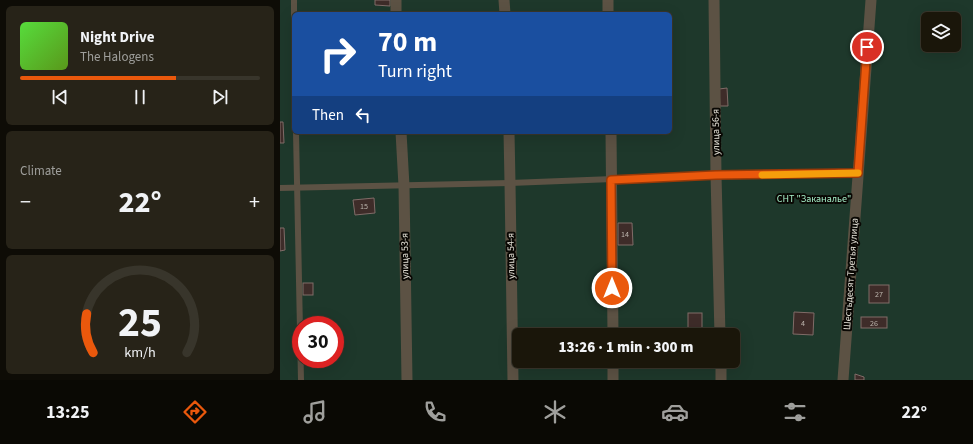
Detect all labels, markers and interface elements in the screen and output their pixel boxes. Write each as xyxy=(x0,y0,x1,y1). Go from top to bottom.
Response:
map controls xyxy=(921,12,961,52)
button: layers xyxy=(921,12,961,52)
text: 70 m xyxy=(378,22,437,62)
text: Night Drive xyxy=(80,27,155,48)
icon: right xyxy=(312,28,364,80)
pin xyxy=(850,30,884,64)
icon: arrive xyxy=(856,36,878,58)
text: The Halogens xyxy=(80,48,154,66)
text: Turn right xyxy=(378,59,452,84)
icon: previous xyxy=(49,86,71,108)
icon: pause xyxy=(129,86,151,108)
icon: next xyxy=(209,86,231,108)
icon: left xyxy=(352,104,374,126)
text: Then xyxy=(312,105,344,126)
street label: улица 56-я xyxy=(709,109,723,155)
text: Climate xyxy=(20,162,62,180)
text: 22° xyxy=(118,181,162,224)
text: − xyxy=(20,186,31,218)
text: + xyxy=(249,186,260,218)
park label: СНТ "Заканалье" xyxy=(777,192,851,206)
house number: 15 xyxy=(360,201,368,212)
street label: Шестьдесят Третья улица xyxy=(840,218,862,330)
house number: 14 xyxy=(621,229,629,240)
street label: улица 53-я xyxy=(398,233,412,279)
street label: улица 54-я xyxy=(504,233,518,279)
position arrow xyxy=(591,267,633,309)
house number: 27 xyxy=(875,289,883,300)
text: 25 xyxy=(118,292,162,352)
speed limit sign: 30 xyxy=(292,316,344,368)
house number: 4 xyxy=(801,318,805,329)
house number: 26 xyxy=(870,318,878,329)
text: 13:26 · 1 min · 300 m xyxy=(559,337,693,358)
text: km/h xyxy=(124,341,156,362)
icon: directions xyxy=(181,398,209,426)
icon: music xyxy=(301,398,329,426)
icon: phone xyxy=(421,398,449,426)
icon: climate xyxy=(541,398,569,426)
icon: car xyxy=(661,398,689,426)
icon: filters xyxy=(781,398,809,426)
text: 13:25 xyxy=(46,400,89,425)
text: 22° xyxy=(901,400,927,425)

